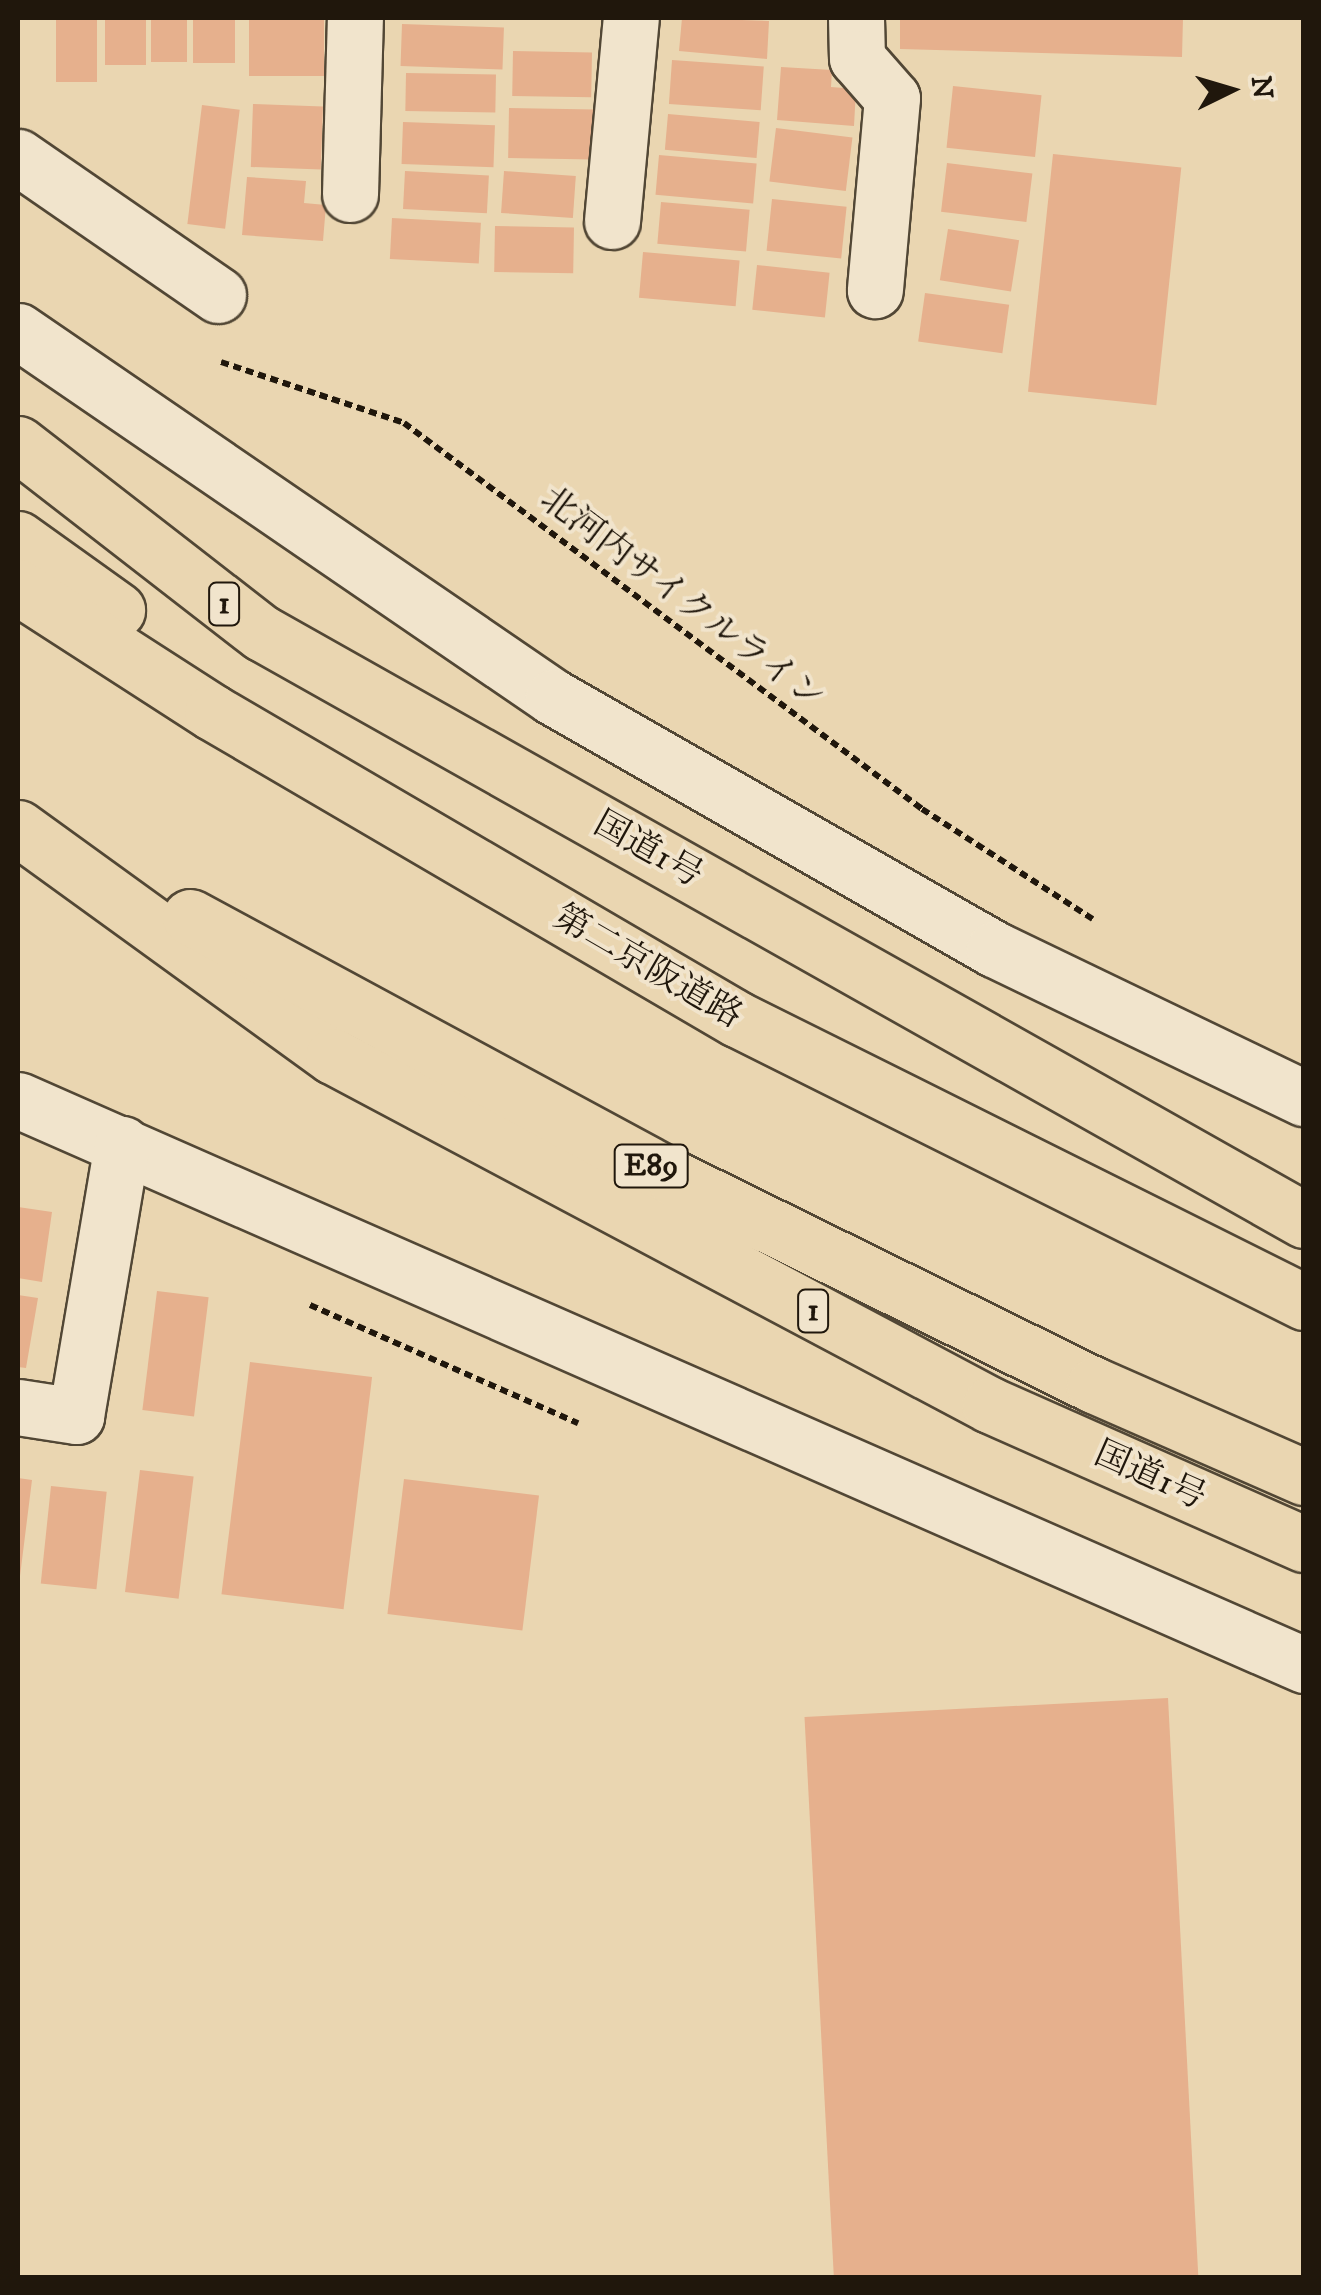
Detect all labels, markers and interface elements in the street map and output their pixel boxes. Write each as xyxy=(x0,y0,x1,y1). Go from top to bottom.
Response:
north arrow xyxy=(1181,40,1281,140)
text: N xyxy=(1243,74,1280,100)
street label: 北河内サイクルライン xyxy=(530,477,834,721)
road number: 1 xyxy=(206,577,242,631)
street label: 国道1号 xyxy=(586,803,710,897)
street label: 第二京阪道路 xyxy=(547,896,749,1038)
road number: E89 xyxy=(614,1139,688,1193)
road number: 1 xyxy=(796,1284,830,1338)
street label: 国道1号 xyxy=(1088,1433,1212,1519)

